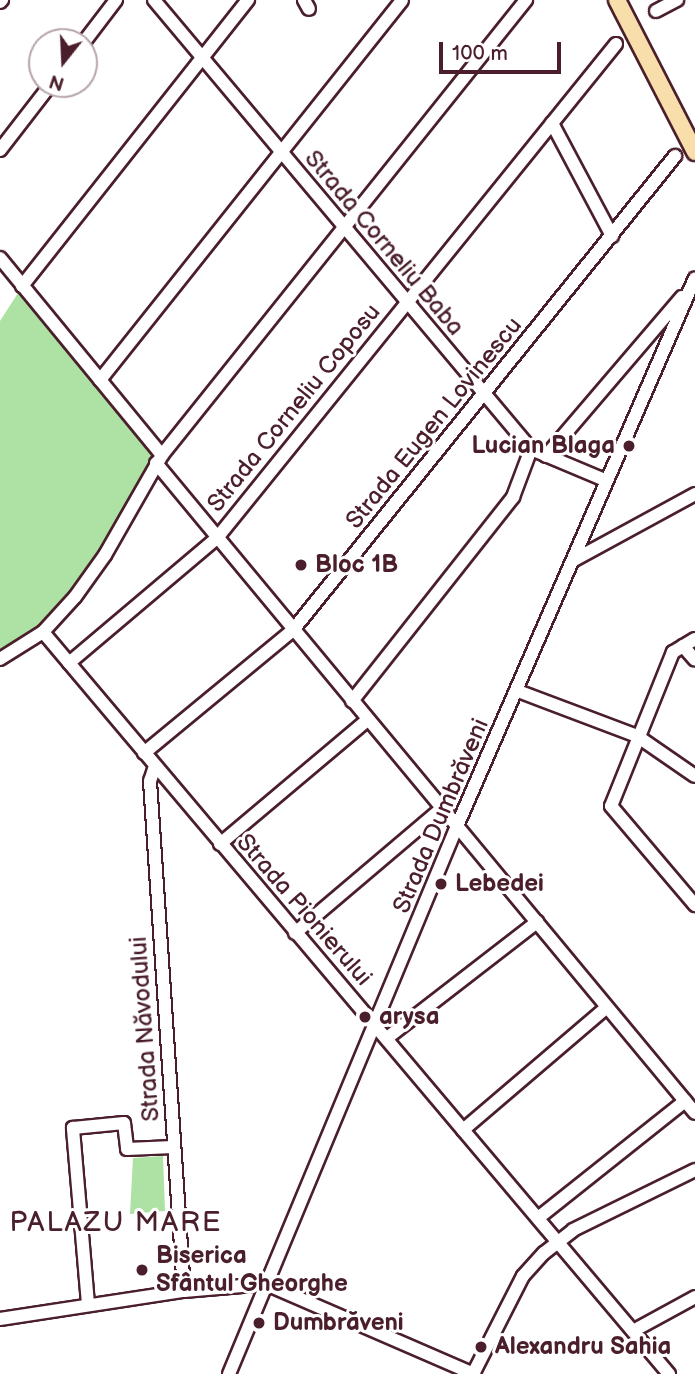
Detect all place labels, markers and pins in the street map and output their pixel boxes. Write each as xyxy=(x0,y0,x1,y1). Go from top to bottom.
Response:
place label: Lucian Blaga xyxy=(471,432,615,460)
marker: Lucian Blaga xyxy=(621,438,637,454)
place label: Bloc 1B xyxy=(315,551,398,579)
marker: Bloc 1B xyxy=(293,557,309,573)
place label: Lebedei xyxy=(455,870,544,898)
marker: Lebedei xyxy=(433,876,449,892)
place label: arysa xyxy=(379,1003,439,1031)
marker: arysa xyxy=(357,1009,373,1025)
place label: Biserica Sfântul Gheorghe xyxy=(156,1242,348,1298)
marker: Biserica Sfântul Gheorghe xyxy=(134,1262,150,1278)
place label: Dumbrăveni xyxy=(273,1309,404,1337)
marker: Dumbrăveni xyxy=(251,1315,267,1331)
place label: Alexandru Sahia xyxy=(495,1333,671,1361)
marker: Alexandru Sahia xyxy=(473,1339,489,1355)

